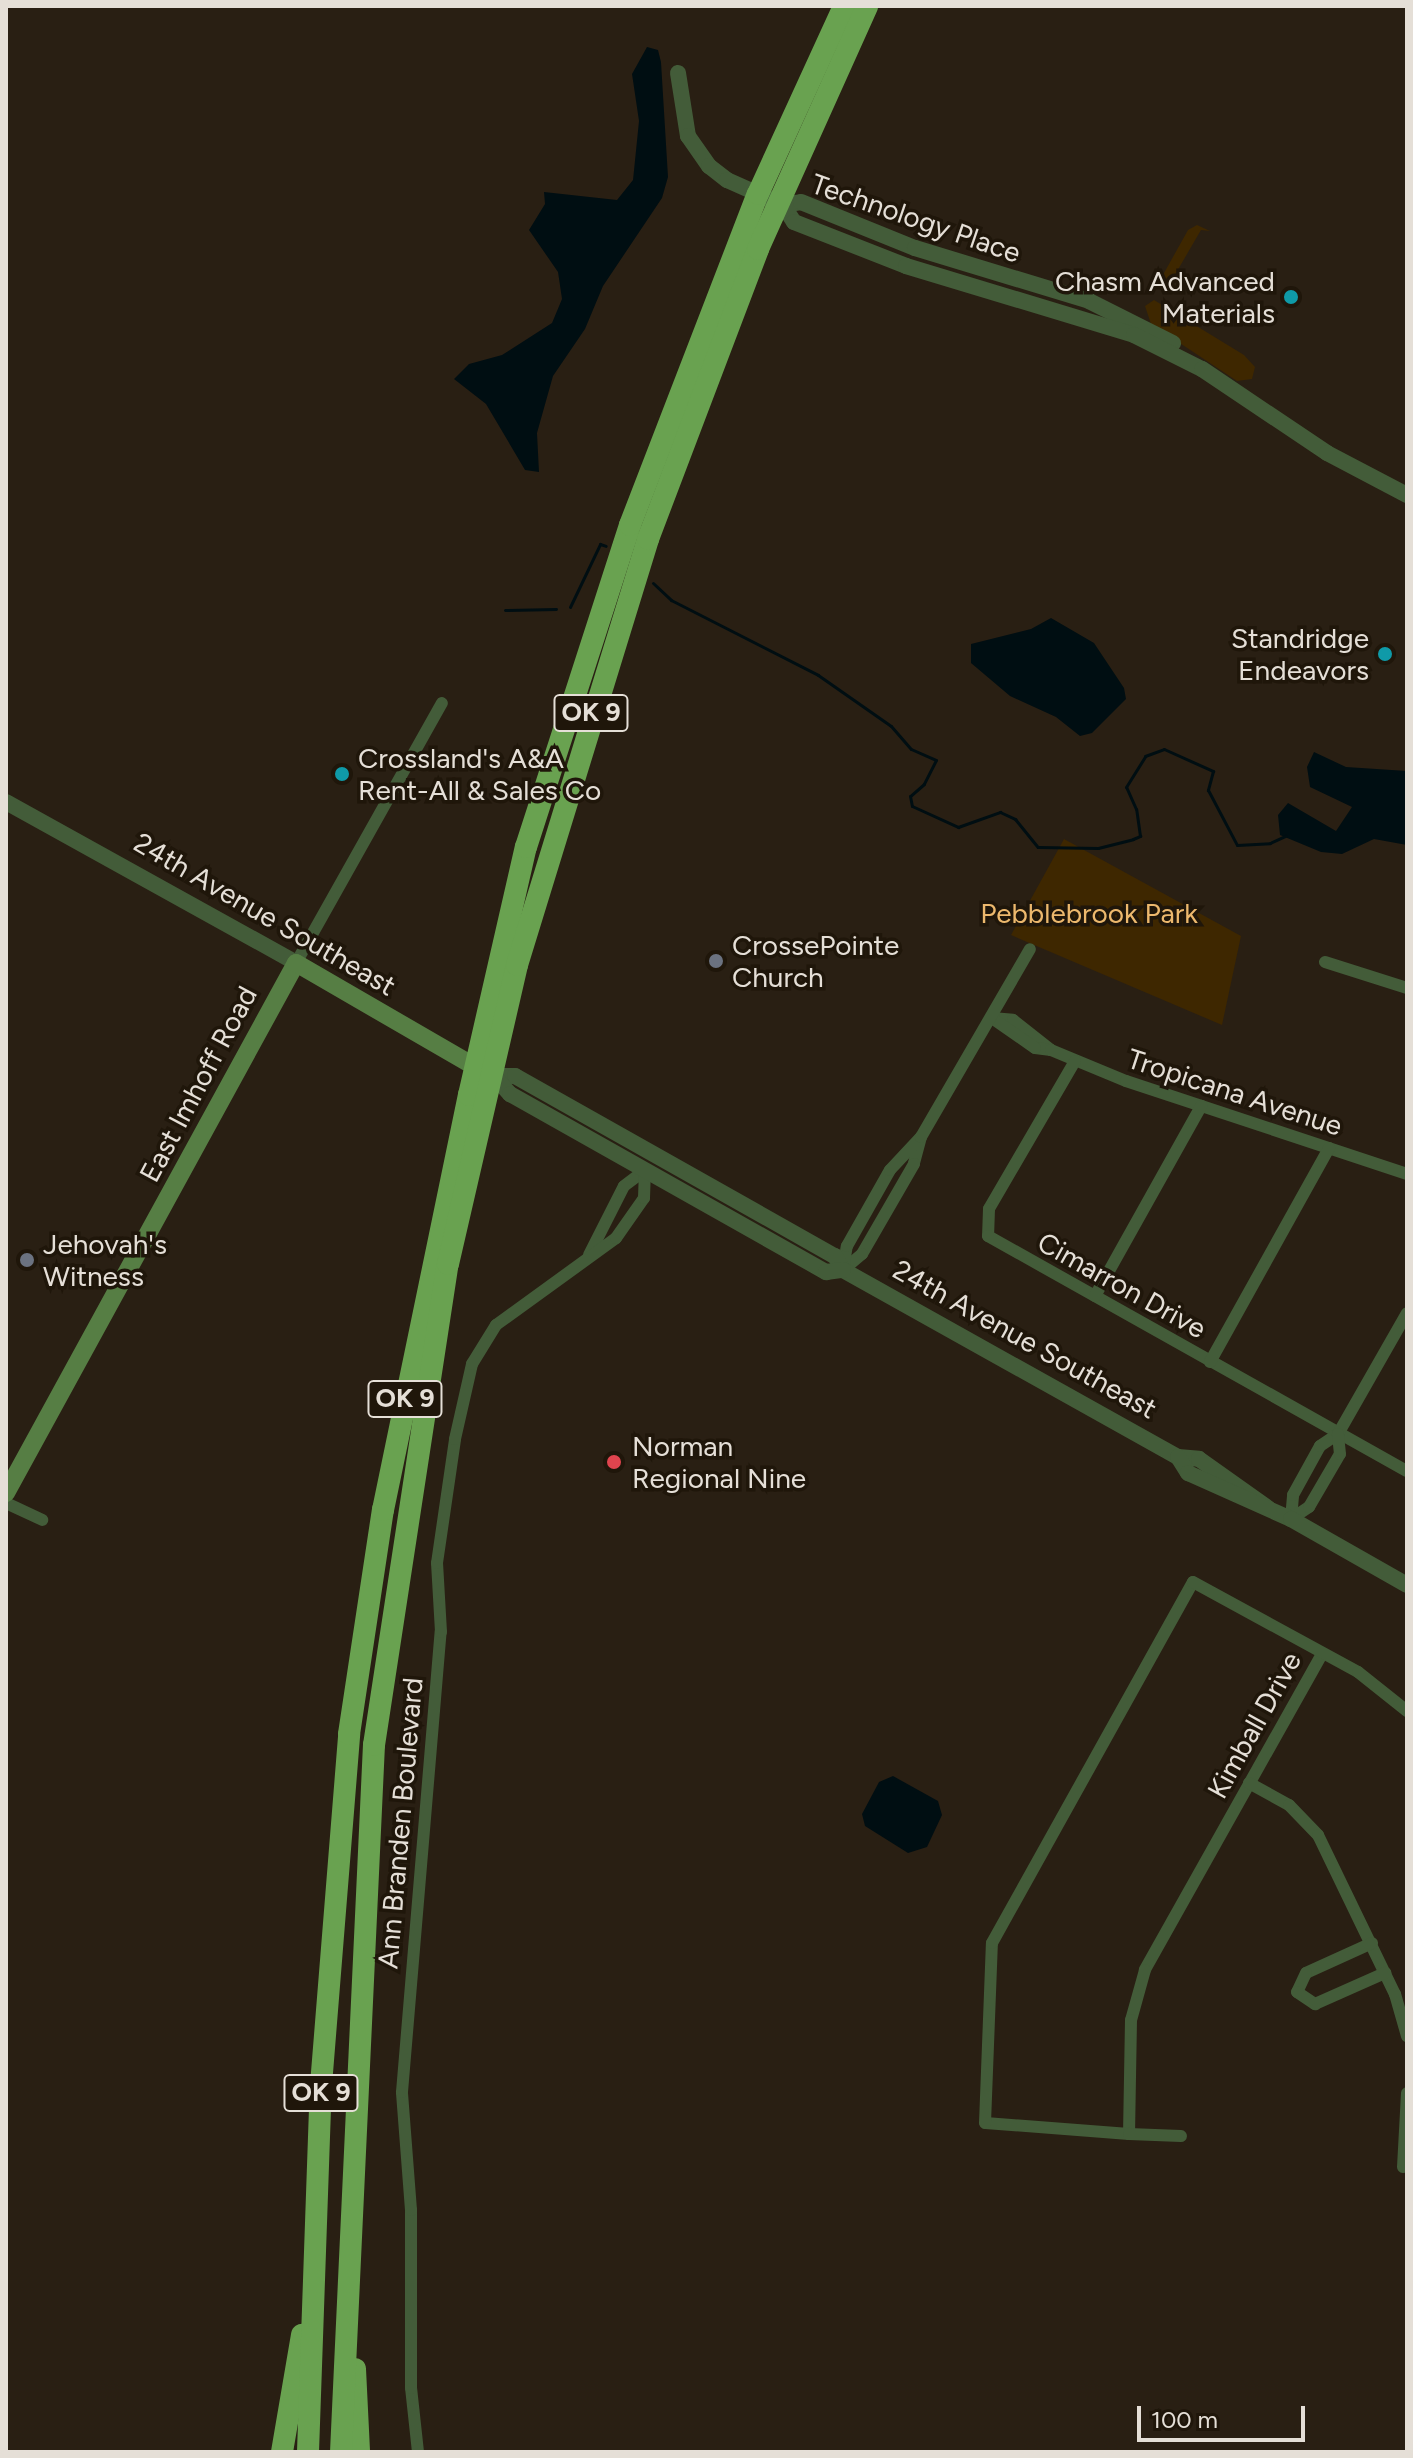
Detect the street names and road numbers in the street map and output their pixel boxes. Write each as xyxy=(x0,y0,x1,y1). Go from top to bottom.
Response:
street label: Technology Place xyxy=(807,166,1025,270)
road number: OK 9 xyxy=(553,691,629,735)
street label: 24th Avenue Southeast xyxy=(128,825,402,1003)
street label: East Imhoff Road xyxy=(132,980,264,1188)
street label: Tropicana Avenue xyxy=(1123,1041,1347,1143)
street label: Cimarron Drive xyxy=(1032,1225,1212,1345)
street label: 24th Avenue Southeast xyxy=(887,1252,1163,1426)
road number: OK 9 xyxy=(367,1377,443,1421)
street label: Kimball Drive xyxy=(1200,1646,1308,1804)
street label: Ann Branden Boulevard xyxy=(371,1676,429,1970)
road number: OK 9 xyxy=(283,2071,359,2115)

